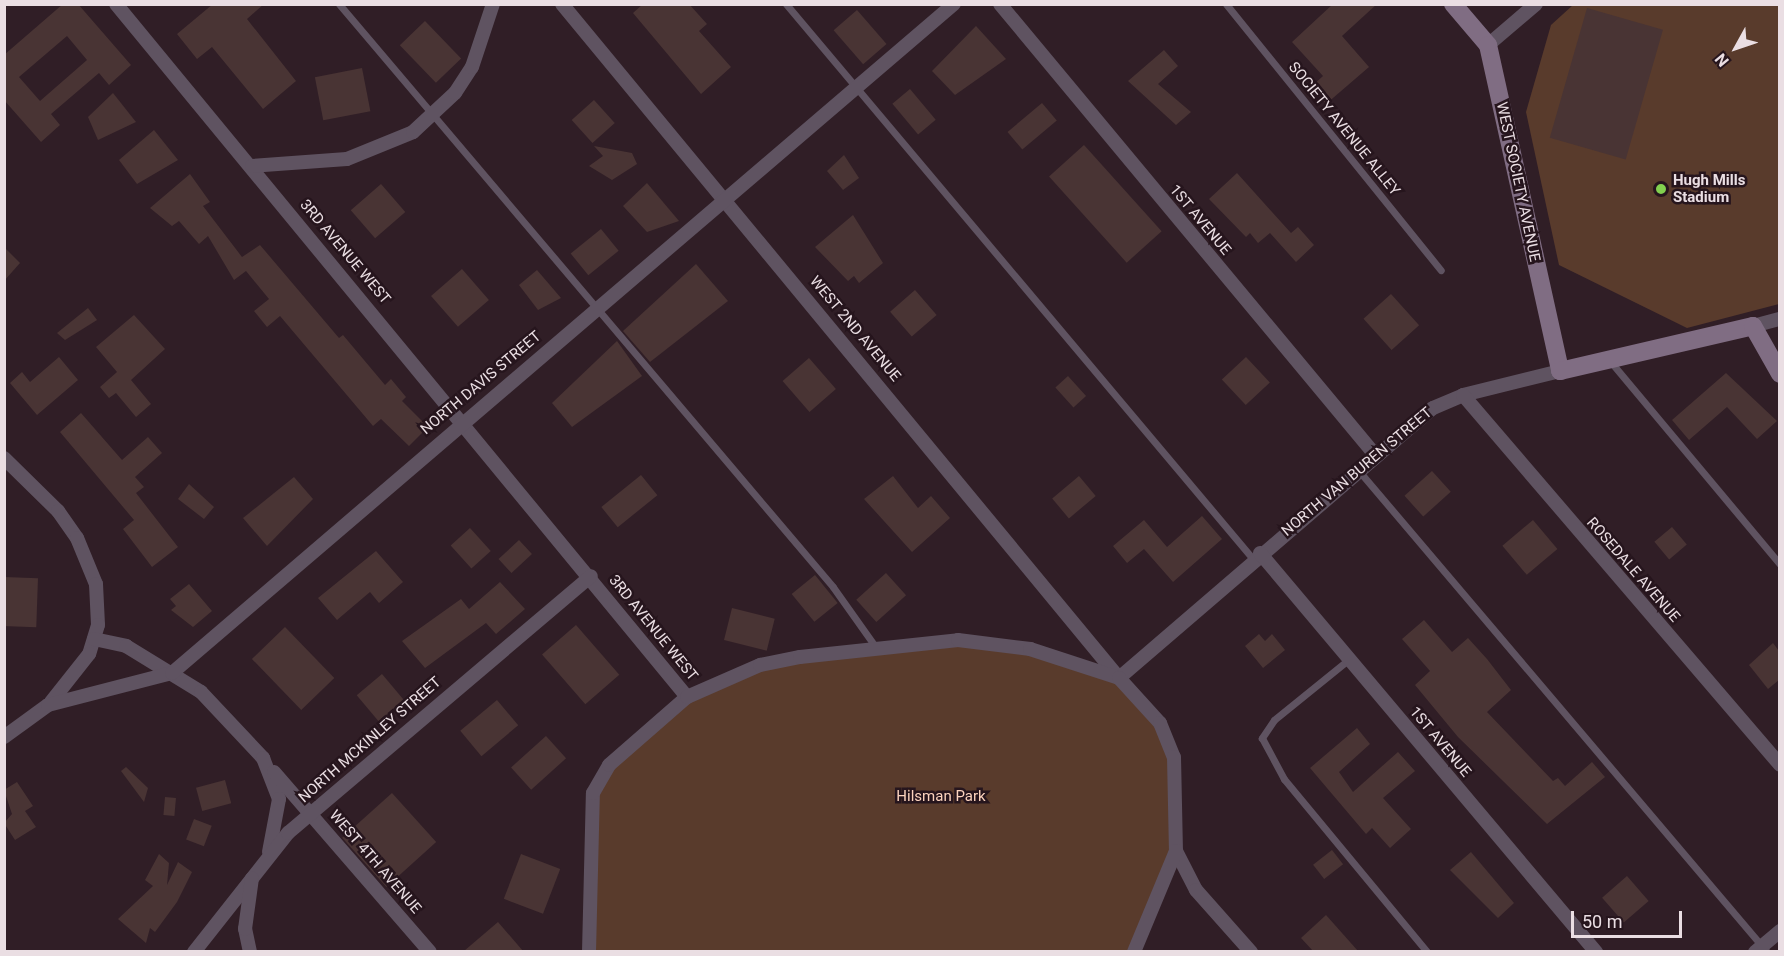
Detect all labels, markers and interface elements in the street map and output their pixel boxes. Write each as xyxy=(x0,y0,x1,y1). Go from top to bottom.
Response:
north arrow xyxy=(1706,18,1766,78)
text: N xyxy=(1711,49,1733,70)
street label: SOCIETY AVENUE ALLEY xyxy=(1284,58,1404,200)
street label: WEST SOCIETY AVENUE xyxy=(1492,100,1544,264)
place label: Hugh Mills Stadium xyxy=(1673,171,1745,206)
street label: 1ST AVENUE xyxy=(1165,181,1235,259)
marker: Hugh Mills Stadium xyxy=(1654,182,1668,196)
street label: 3RD AVENUE WEST xyxy=(296,196,394,308)
street label: WEST 2ND AVENUE xyxy=(806,273,904,385)
street label: NORTH DAVIS STREET xyxy=(417,327,545,439)
street label: NORTH VAN BUREN STREET xyxy=(1278,404,1436,540)
street label: ROSEDALE AVENUE xyxy=(1583,514,1683,626)
street label: 3RD AVENUE WEST xyxy=(605,572,701,684)
street label: NORTH MCKINLEY STREET xyxy=(295,673,445,807)
street label: 1ST AVENUE xyxy=(1405,703,1475,781)
park label: Hilsman Park xyxy=(896,788,986,806)
street label: WEST 4TH AVENUE xyxy=(325,807,425,917)
scale bar xyxy=(1574,899,1685,937)
text: 50 m xyxy=(1582,911,1622,932)

